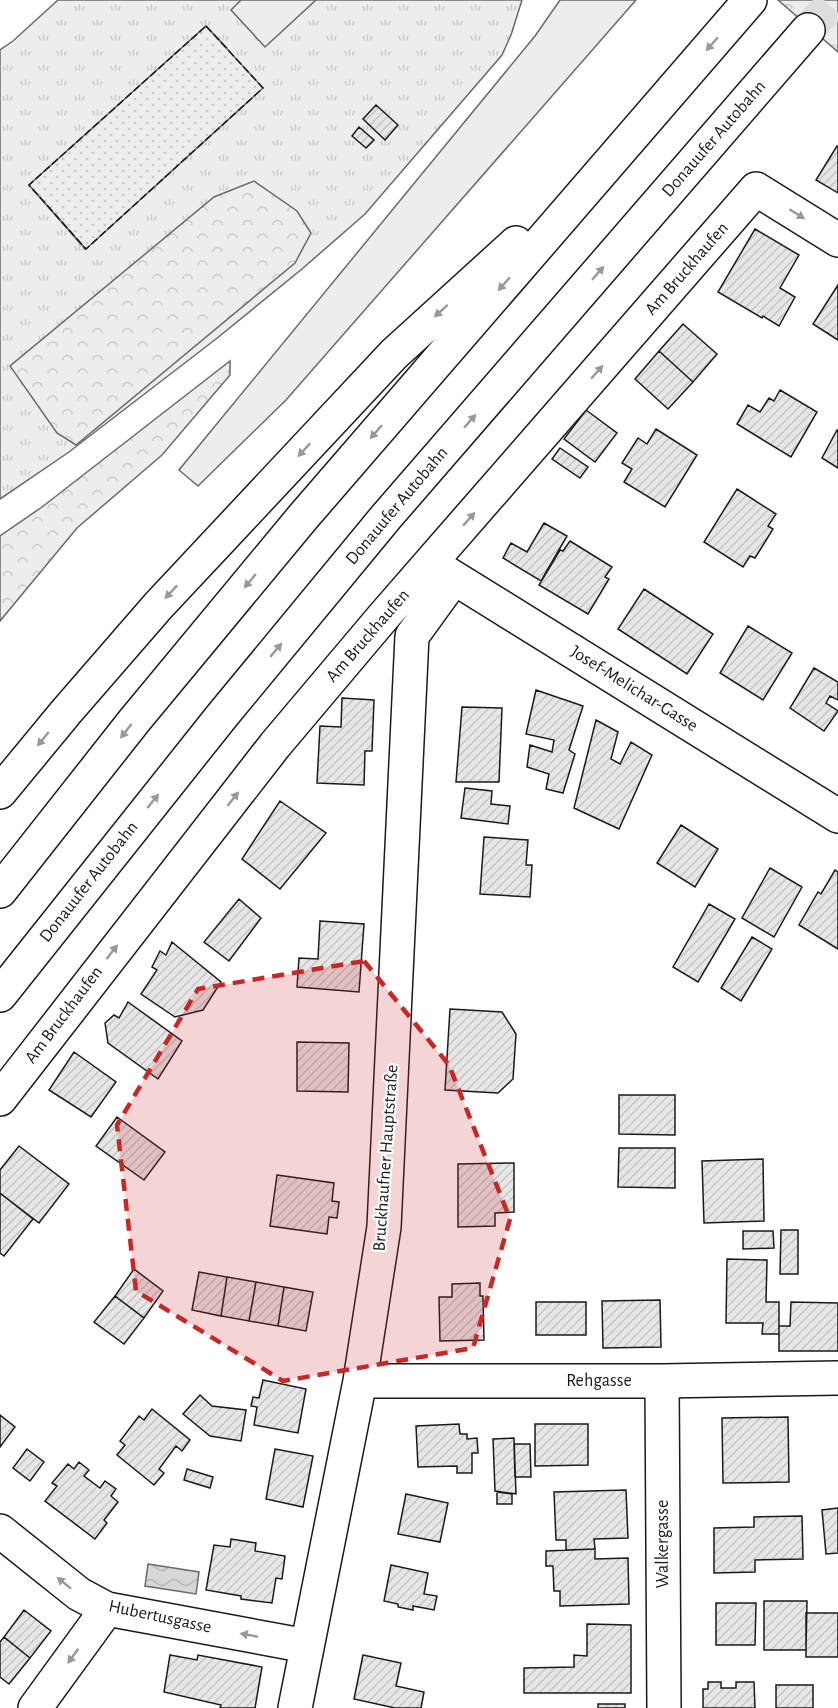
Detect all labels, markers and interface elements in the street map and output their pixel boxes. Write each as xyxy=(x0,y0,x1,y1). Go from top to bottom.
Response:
one-way arrow xyxy=(706,36,719,51)
street label: Donauufer Autobahn xyxy=(659,77,769,201)
one-way arrow xyxy=(789,209,805,220)
street label: Am Bruckhaufen xyxy=(642,219,732,319)
one-way arrow xyxy=(591,266,604,281)
one-way arrow xyxy=(498,276,511,291)
one-way arrow xyxy=(434,304,449,317)
one-way arrow xyxy=(590,365,603,380)
one-way arrow xyxy=(463,414,476,429)
one-way arrow xyxy=(370,424,383,439)
one-way arrow xyxy=(298,442,311,457)
street label: Donauufer Autobahn xyxy=(343,444,451,568)
one-way arrow xyxy=(462,512,475,527)
one-way arrow xyxy=(244,573,257,589)
one-way arrow xyxy=(164,585,178,600)
street label: Am Bruckhaufen xyxy=(323,586,413,686)
one-way arrow xyxy=(270,642,283,658)
street label: Josef-Melichar-Gasse xyxy=(567,643,701,735)
one-way arrow xyxy=(120,723,133,739)
one-way arrow xyxy=(37,731,50,746)
one-way arrow xyxy=(226,791,239,807)
one-way arrow xyxy=(147,793,160,809)
street label: Donauufer Autobahn xyxy=(36,818,142,946)
one-way arrow xyxy=(106,945,118,960)
street label: Am Bruckhaufen xyxy=(22,963,106,1067)
street label: Bruckhaufner Hauptstraße xyxy=(370,1064,402,1252)
street label: Rehgasse xyxy=(566,1372,632,1390)
street label: Walkergasse xyxy=(654,1500,672,1588)
one-way arrow xyxy=(56,1576,72,1589)
street label: Hubertusgasse xyxy=(107,1597,213,1637)
one-way arrow xyxy=(239,1630,258,1639)
one-way arrow xyxy=(67,1647,79,1663)

